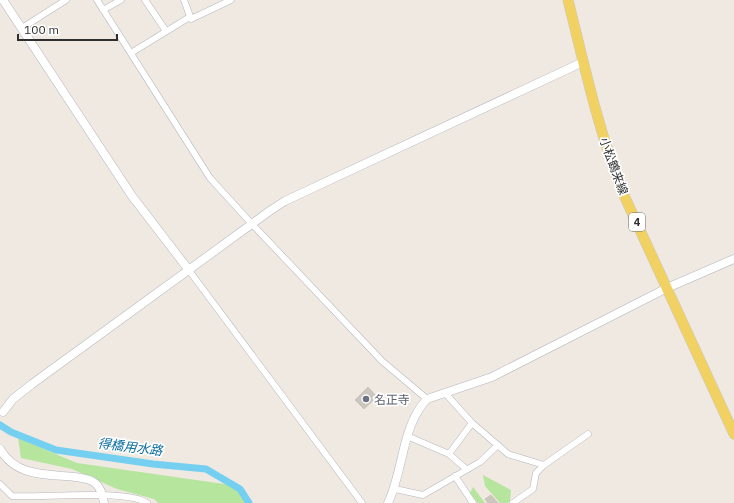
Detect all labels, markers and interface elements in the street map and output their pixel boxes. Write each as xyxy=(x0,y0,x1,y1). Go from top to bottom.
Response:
scale bar xyxy=(18,16,117,42)
text: 100 m xyxy=(24,22,59,37)
street label: 小松鶴来線 xyxy=(597,135,631,197)
road number: 4 xyxy=(629,213,645,231)
place label: 名正寺 xyxy=(374,392,410,407)
marker: 名正寺 xyxy=(361,394,371,404)
water label: 得橋用水路 xyxy=(97,435,164,460)

